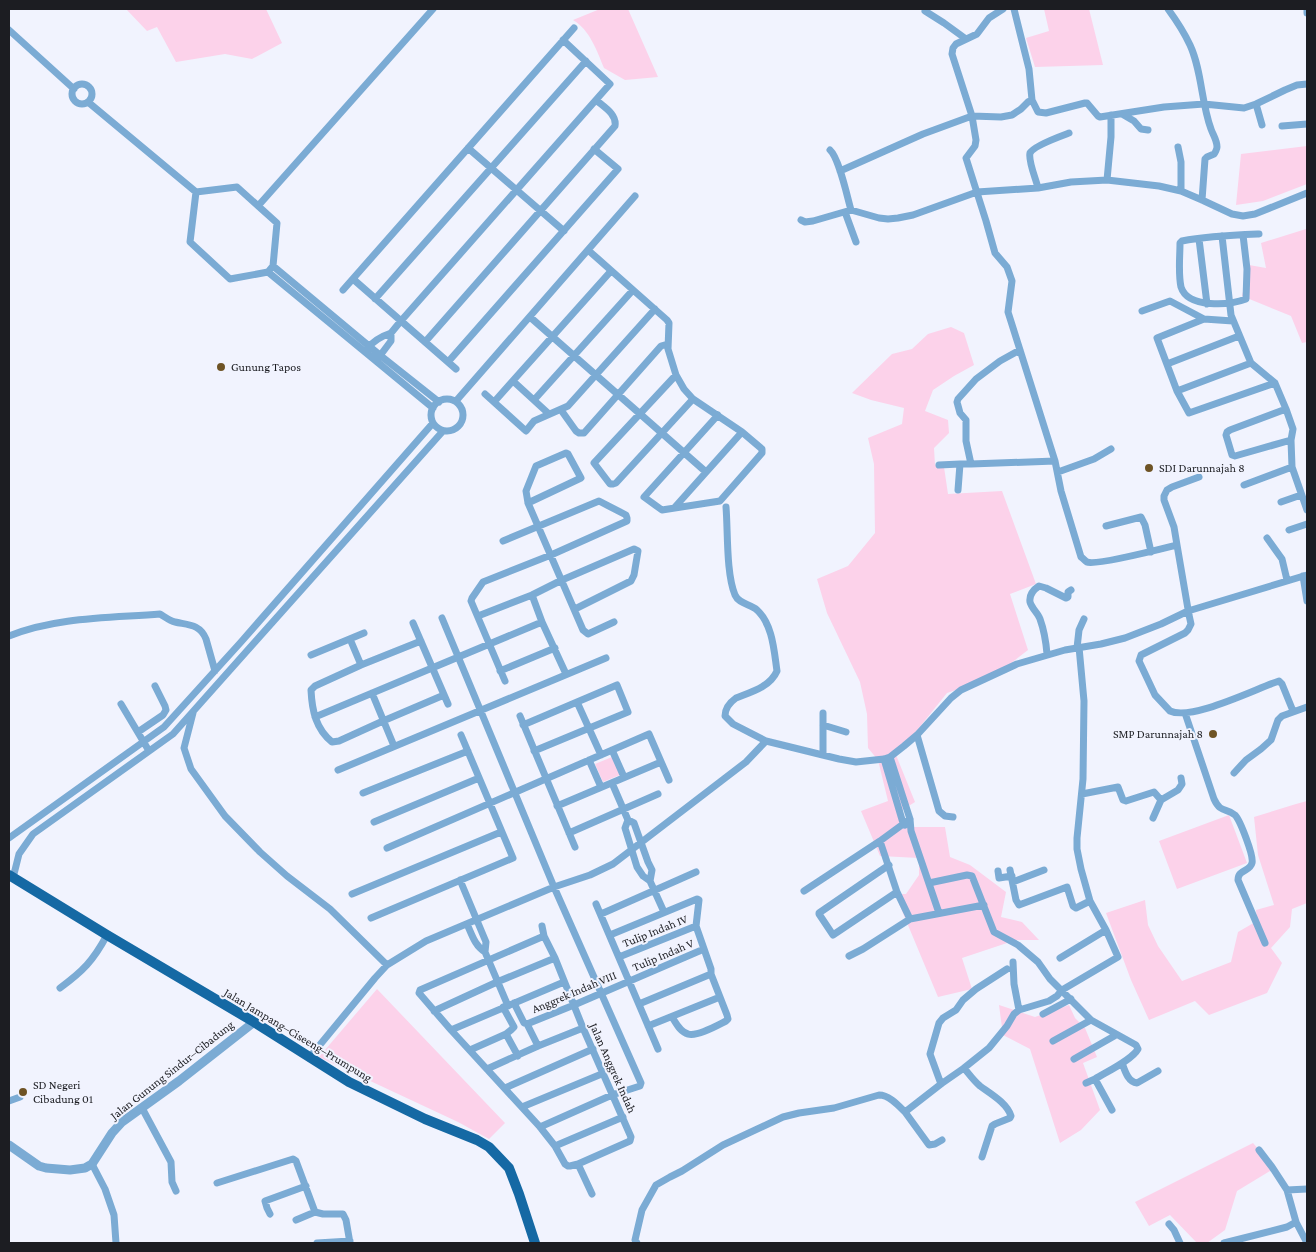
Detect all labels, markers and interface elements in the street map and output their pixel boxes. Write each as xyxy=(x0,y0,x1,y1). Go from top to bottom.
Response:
place label: Gunung Tapos xyxy=(231,360,301,374)
marker: Gunung Tapos xyxy=(215,361,227,373)
place label: SDI Darunnajah 8 xyxy=(1159,461,1245,475)
marker: SDI Darunnajah 8 xyxy=(1143,462,1155,474)
place label: SMP Darunnajah 8 xyxy=(1113,727,1203,741)
marker: SMP Darunnajah 8 xyxy=(1207,728,1219,740)
street label: Tulip Indah IV xyxy=(620,912,690,950)
street label: Tulip Indah V xyxy=(630,936,696,974)
street label: Anggrek Indah VIII xyxy=(530,968,619,1016)
street label: Jalan Jampang–Ciseeng–Prumpung xyxy=(221,985,375,1085)
street label: Jalan Gunung Sindur–Cibadung xyxy=(107,1017,237,1123)
street label: Jalan Anggrek Indah xyxy=(586,1020,639,1116)
place label: SD Negeri Cibadung 01 xyxy=(33,1078,93,1106)
marker: SD Negeri Cibadung 01 xyxy=(17,1086,29,1098)

